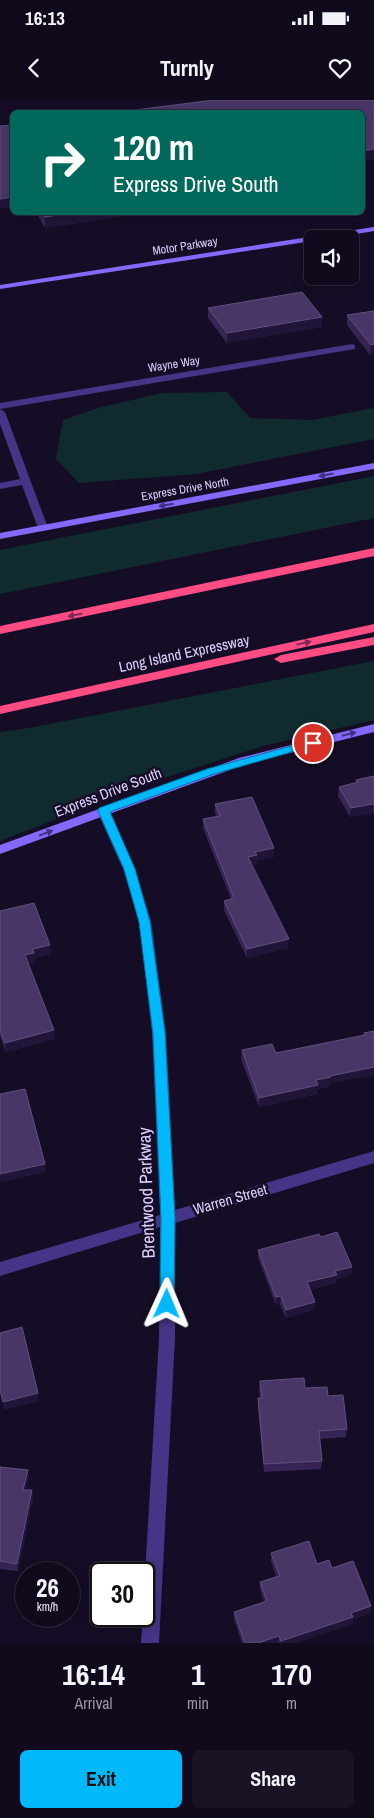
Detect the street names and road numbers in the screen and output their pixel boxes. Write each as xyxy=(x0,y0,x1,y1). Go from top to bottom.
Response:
street label: Motor Parkway xyxy=(151,233,219,259)
street label: Wayne Way xyxy=(147,352,201,376)
street label: Express Drive North xyxy=(140,473,230,505)
street label: Long Island Expressway xyxy=(117,629,252,677)
street label: Express Drive South xyxy=(52,762,164,822)
street label: Brentwood Parkway xyxy=(131,1126,161,1259)
street label: Warren Street xyxy=(191,1178,270,1220)

